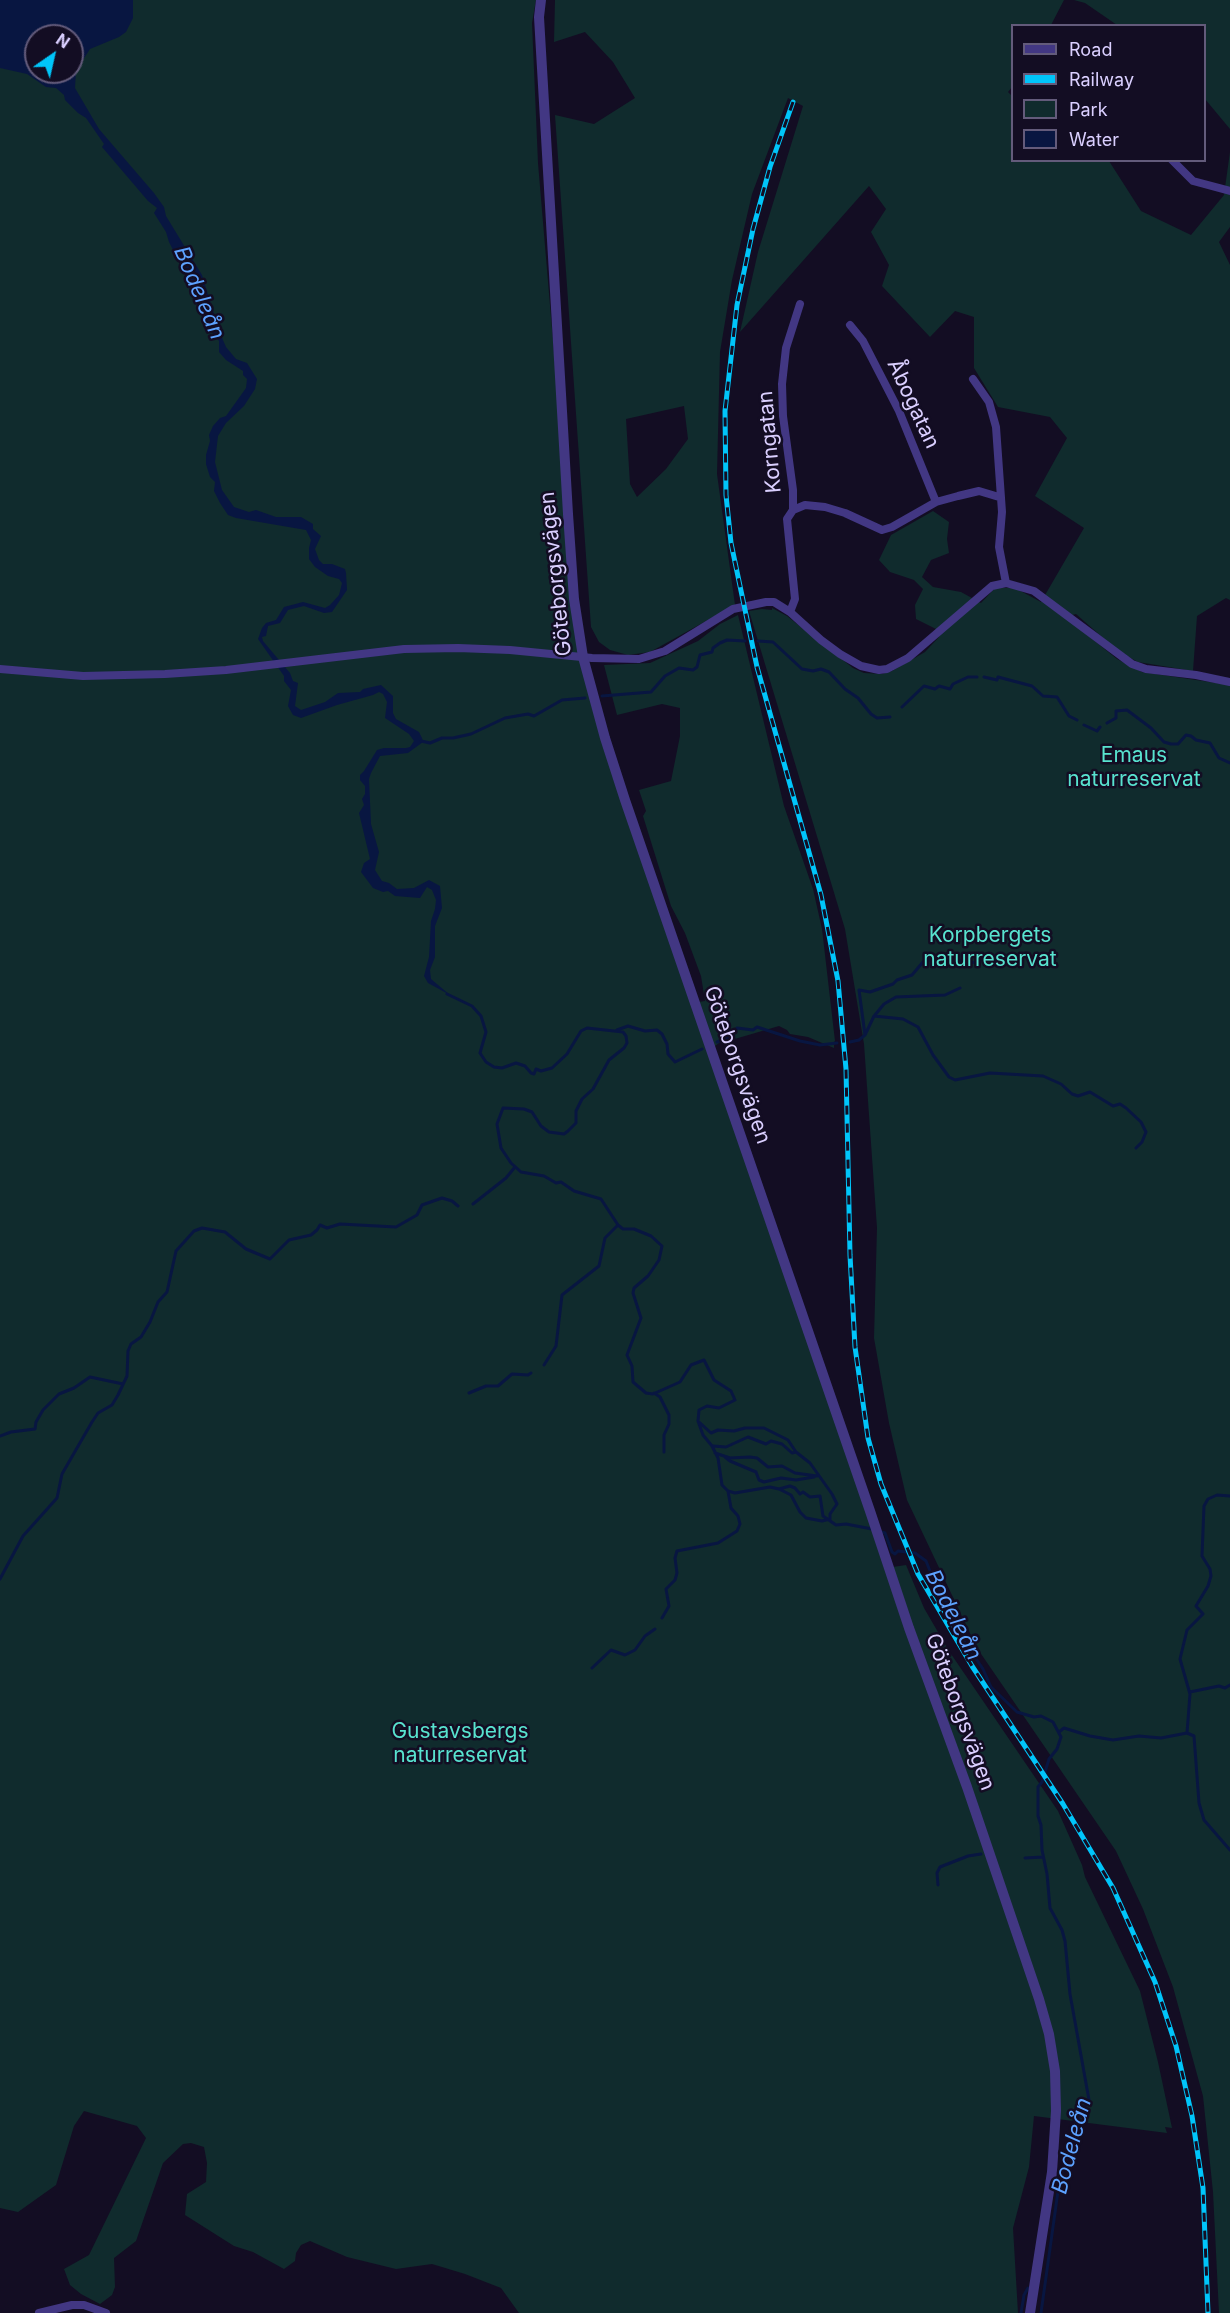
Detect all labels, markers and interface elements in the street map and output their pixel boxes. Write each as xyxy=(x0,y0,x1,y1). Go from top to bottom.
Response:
north arrow xyxy=(24,24,84,84)
legend xyxy=(1011,24,1206,162)
text: N xyxy=(52,29,74,52)
text: Road xyxy=(1069,39,1112,60)
text: Railway xyxy=(1069,69,1134,90)
text: Park xyxy=(1069,99,1108,120)
text: Water xyxy=(1069,129,1119,150)
water label: Bodeleån xyxy=(168,243,230,343)
street label: Åbogatan xyxy=(881,355,945,453)
street label: Korngatan xyxy=(753,390,787,494)
street label: Göteborgsvägen xyxy=(535,491,577,657)
park label: Emaus naturreservat xyxy=(1067,743,1201,793)
park label: Korpbergets naturreservat xyxy=(923,923,1057,973)
street label: Göteborgsvägen xyxy=(698,983,776,1147)
water label: Bodeleån xyxy=(919,1565,987,1665)
street label: Göteborgsvägen xyxy=(920,1630,1000,1794)
park label: Gustavsbergs naturreservat xyxy=(391,1719,529,1769)
water label: Bodeleån xyxy=(1047,2095,1097,2197)

